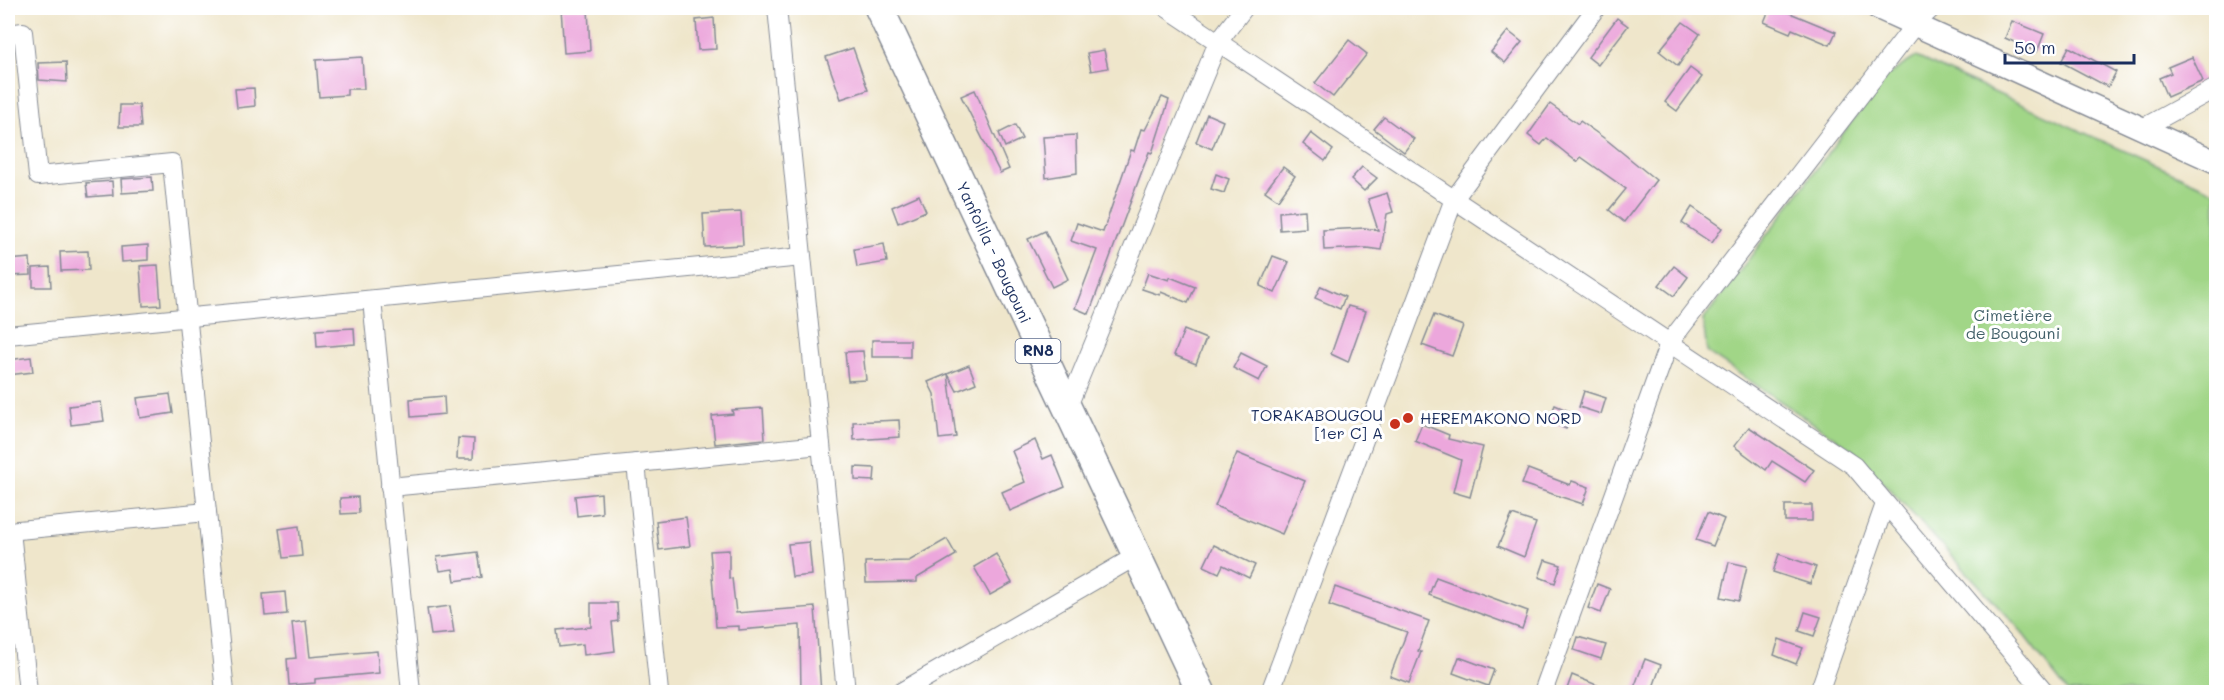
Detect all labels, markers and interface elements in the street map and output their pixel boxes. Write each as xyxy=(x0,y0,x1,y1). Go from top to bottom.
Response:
scale bar xyxy=(2005,27,2134,65)
text: 50 m xyxy=(2014,35,2056,59)
street label: Yanfolila - Bougouni xyxy=(952,178,1037,326)
park label: Cimetière de Bougouni xyxy=(1966,304,2060,343)
road number: RN8 xyxy=(1016,339,1060,363)
place label: TORAKABOUGOU [1er C] A xyxy=(1251,404,1383,443)
place label: HEREMAKONO NORD xyxy=(1420,407,1582,428)
marker: HEREMAKONO NORD xyxy=(1401,411,1415,425)
marker: TORAKABOUGOU [1er C] A xyxy=(1388,417,1402,431)

